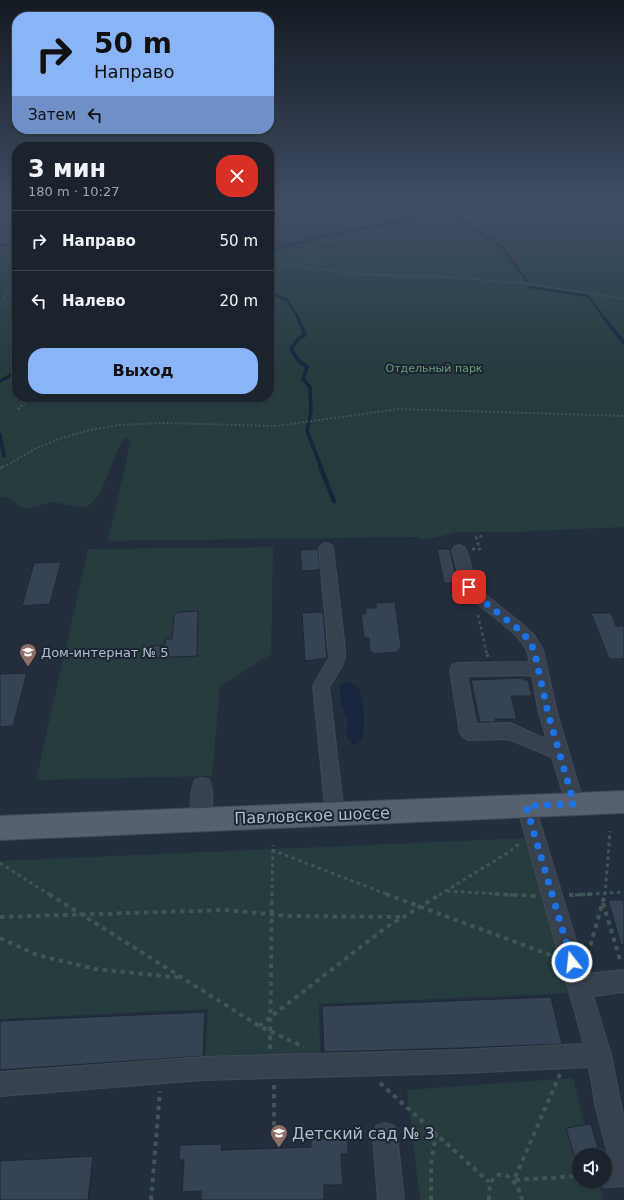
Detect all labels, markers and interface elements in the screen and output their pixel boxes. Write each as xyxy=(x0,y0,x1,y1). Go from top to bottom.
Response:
text: 50 m xyxy=(94,27,172,60)
icon: right xyxy=(28,28,80,80)
text: Направо xyxy=(94,61,174,82)
icon: left xyxy=(84,104,106,126)
text: Затем xyxy=(28,106,76,124)
text: 3 мин xyxy=(28,155,106,183)
button: close xyxy=(216,155,258,197)
text: 180 m · 10:27 xyxy=(28,184,119,199)
icon: right xyxy=(28,230,50,252)
text: Направо xyxy=(62,232,136,250)
text: 50 m xyxy=(220,232,258,250)
icon: left xyxy=(28,290,50,312)
text: Налево xyxy=(62,292,126,310)
text: 20 m xyxy=(220,292,258,310)
button: Выход xyxy=(28,348,258,394)
park label: Отдельный парк xyxy=(385,362,483,375)
pin xyxy=(452,570,486,604)
icon: arrive xyxy=(458,576,480,598)
school or university icon: Дом-интернат № 5 xyxy=(18,642,38,667)
place label: Дом-интернат № 5 xyxy=(41,645,168,660)
street label: Павловское шоссе xyxy=(234,803,390,828)
position arrow xyxy=(551,941,593,983)
school or university icon: Детский сад № 3 xyxy=(269,1123,289,1148)
place label: Детский сад № 3 xyxy=(292,1124,435,1143)
map controls xyxy=(572,1148,612,1188)
button: sound xyxy=(572,1148,612,1188)

